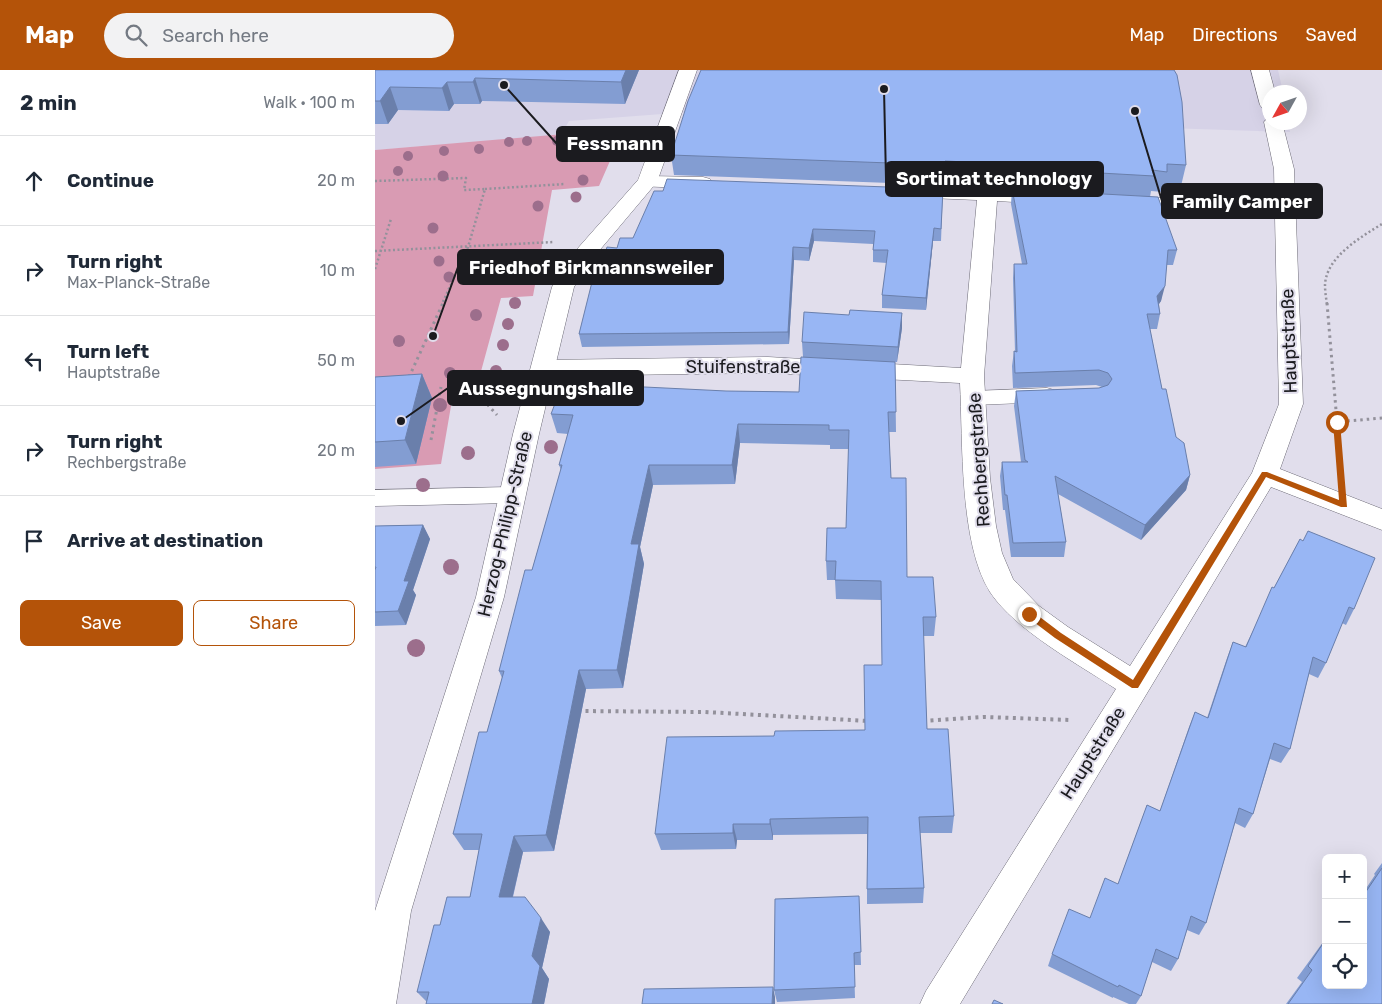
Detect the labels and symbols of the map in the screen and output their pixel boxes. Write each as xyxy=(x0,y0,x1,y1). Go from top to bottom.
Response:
north arrow xyxy=(1262,85,1307,130)
callout: Fessmann xyxy=(557,127,674,161)
text: Fessmann xyxy=(567,132,663,155)
callout: Sortimat technology xyxy=(886,162,1103,196)
text: Sortimat technology xyxy=(896,167,1093,190)
callout: Family Camper xyxy=(1162,184,1322,218)
text: Family Camper xyxy=(1172,190,1312,213)
callout: Friedhof Birkmannsweiler xyxy=(458,250,723,284)
text: Friedhof Birkmannsweiler xyxy=(469,256,714,279)
street label: Hauptstraße xyxy=(1276,288,1302,394)
street label: Stuifenstraße xyxy=(686,356,800,378)
callout: Aussegnungshalle xyxy=(448,371,643,405)
text: Aussegnungshalle xyxy=(459,377,633,400)
street label: Rechbergstraße xyxy=(963,392,995,528)
route start xyxy=(1326,411,1349,434)
street label: Herzog-Philipp-Straße xyxy=(473,429,537,619)
route end xyxy=(1018,603,1041,626)
street label: Hauptstraße xyxy=(1056,703,1130,803)

